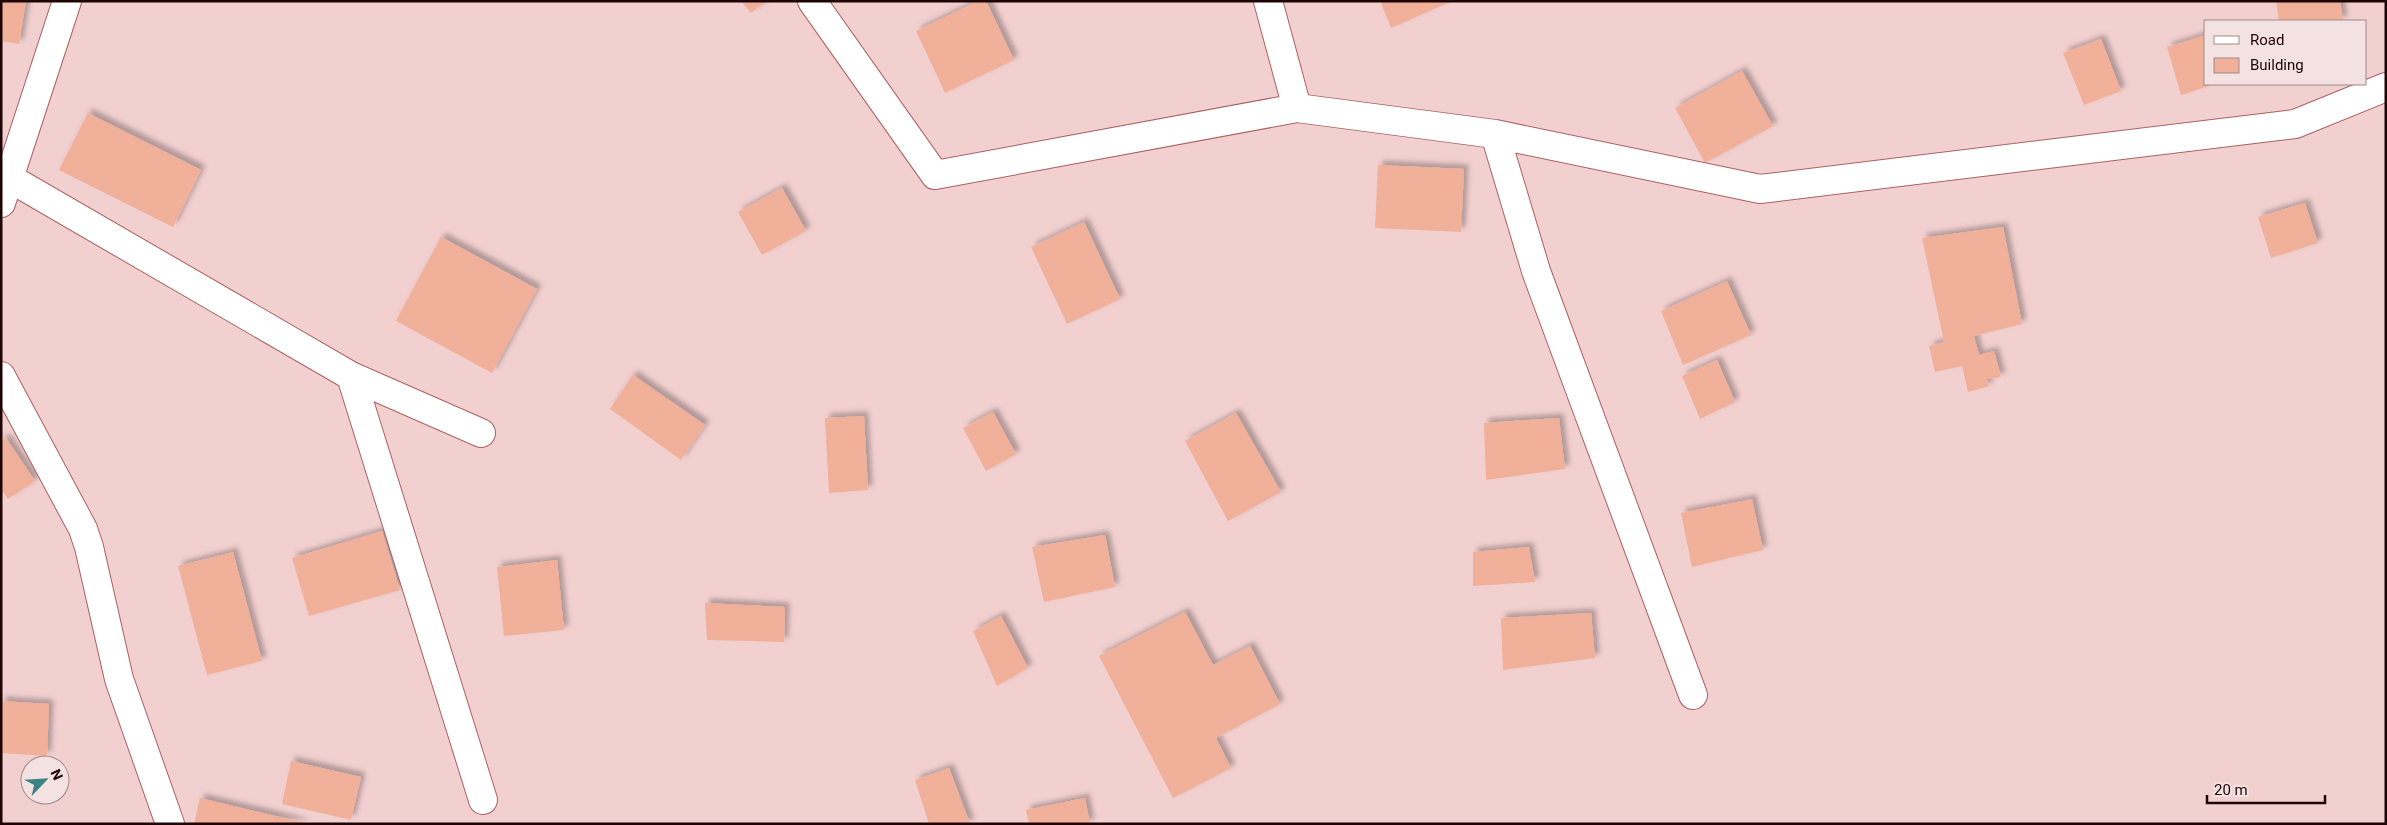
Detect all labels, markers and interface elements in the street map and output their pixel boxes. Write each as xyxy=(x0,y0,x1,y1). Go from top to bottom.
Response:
legend xyxy=(2204,20,2367,85)
text: Road xyxy=(2250,31,2284,49)
text: Building xyxy=(2250,56,2304,74)
north arrow xyxy=(20,755,70,805)
text: N xyxy=(47,767,66,782)
scale bar xyxy=(2207,772,2324,804)
text: 20 m xyxy=(2214,781,2248,799)

